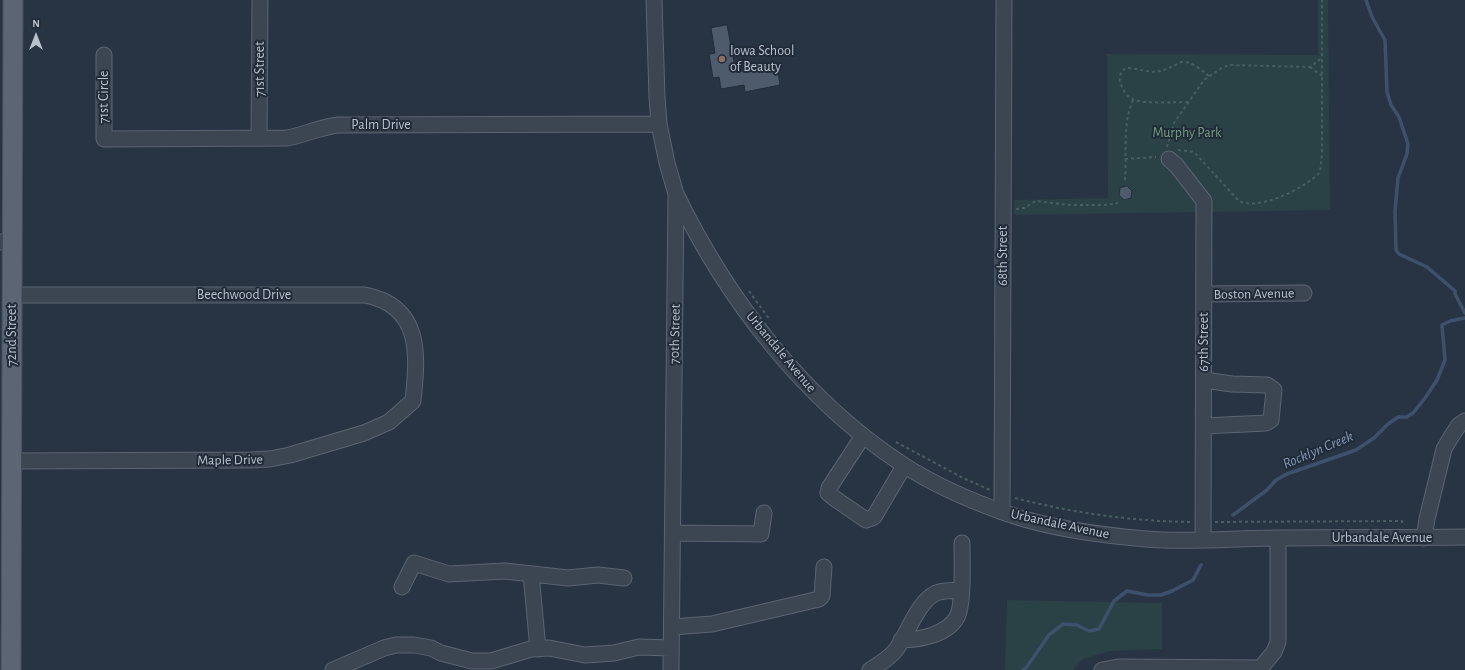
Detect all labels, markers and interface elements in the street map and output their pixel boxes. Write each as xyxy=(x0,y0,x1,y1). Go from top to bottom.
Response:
north arrow xyxy=(16,16,56,56)
text: N xyxy=(32,18,40,29)
street label: 71st Street xyxy=(252,41,268,97)
place label: Iowa School of Beauty xyxy=(730,43,794,76)
marker: Iowa School of Beauty xyxy=(717,54,727,64)
street label: 71st Circle xyxy=(96,70,112,124)
street label: Palm Drive xyxy=(351,117,411,133)
park label: Murphy Park xyxy=(1153,125,1221,141)
street label: 68th Street xyxy=(995,226,1011,286)
street label: Boston Avenue xyxy=(1213,285,1295,303)
street label: Beechwood Drive xyxy=(197,287,291,303)
street label: 72nd Street xyxy=(4,304,20,366)
street label: 70th Street xyxy=(666,304,684,364)
street label: Urbandale Avenue xyxy=(742,308,820,396)
street label: 67th Street xyxy=(1196,312,1212,372)
water label: Rocklyn Creek xyxy=(1280,427,1356,473)
street label: Maple Drive xyxy=(197,451,263,469)
street label: Urbandale Avenue xyxy=(1009,505,1111,543)
street label: Urbandale Avenue xyxy=(1332,530,1432,546)

